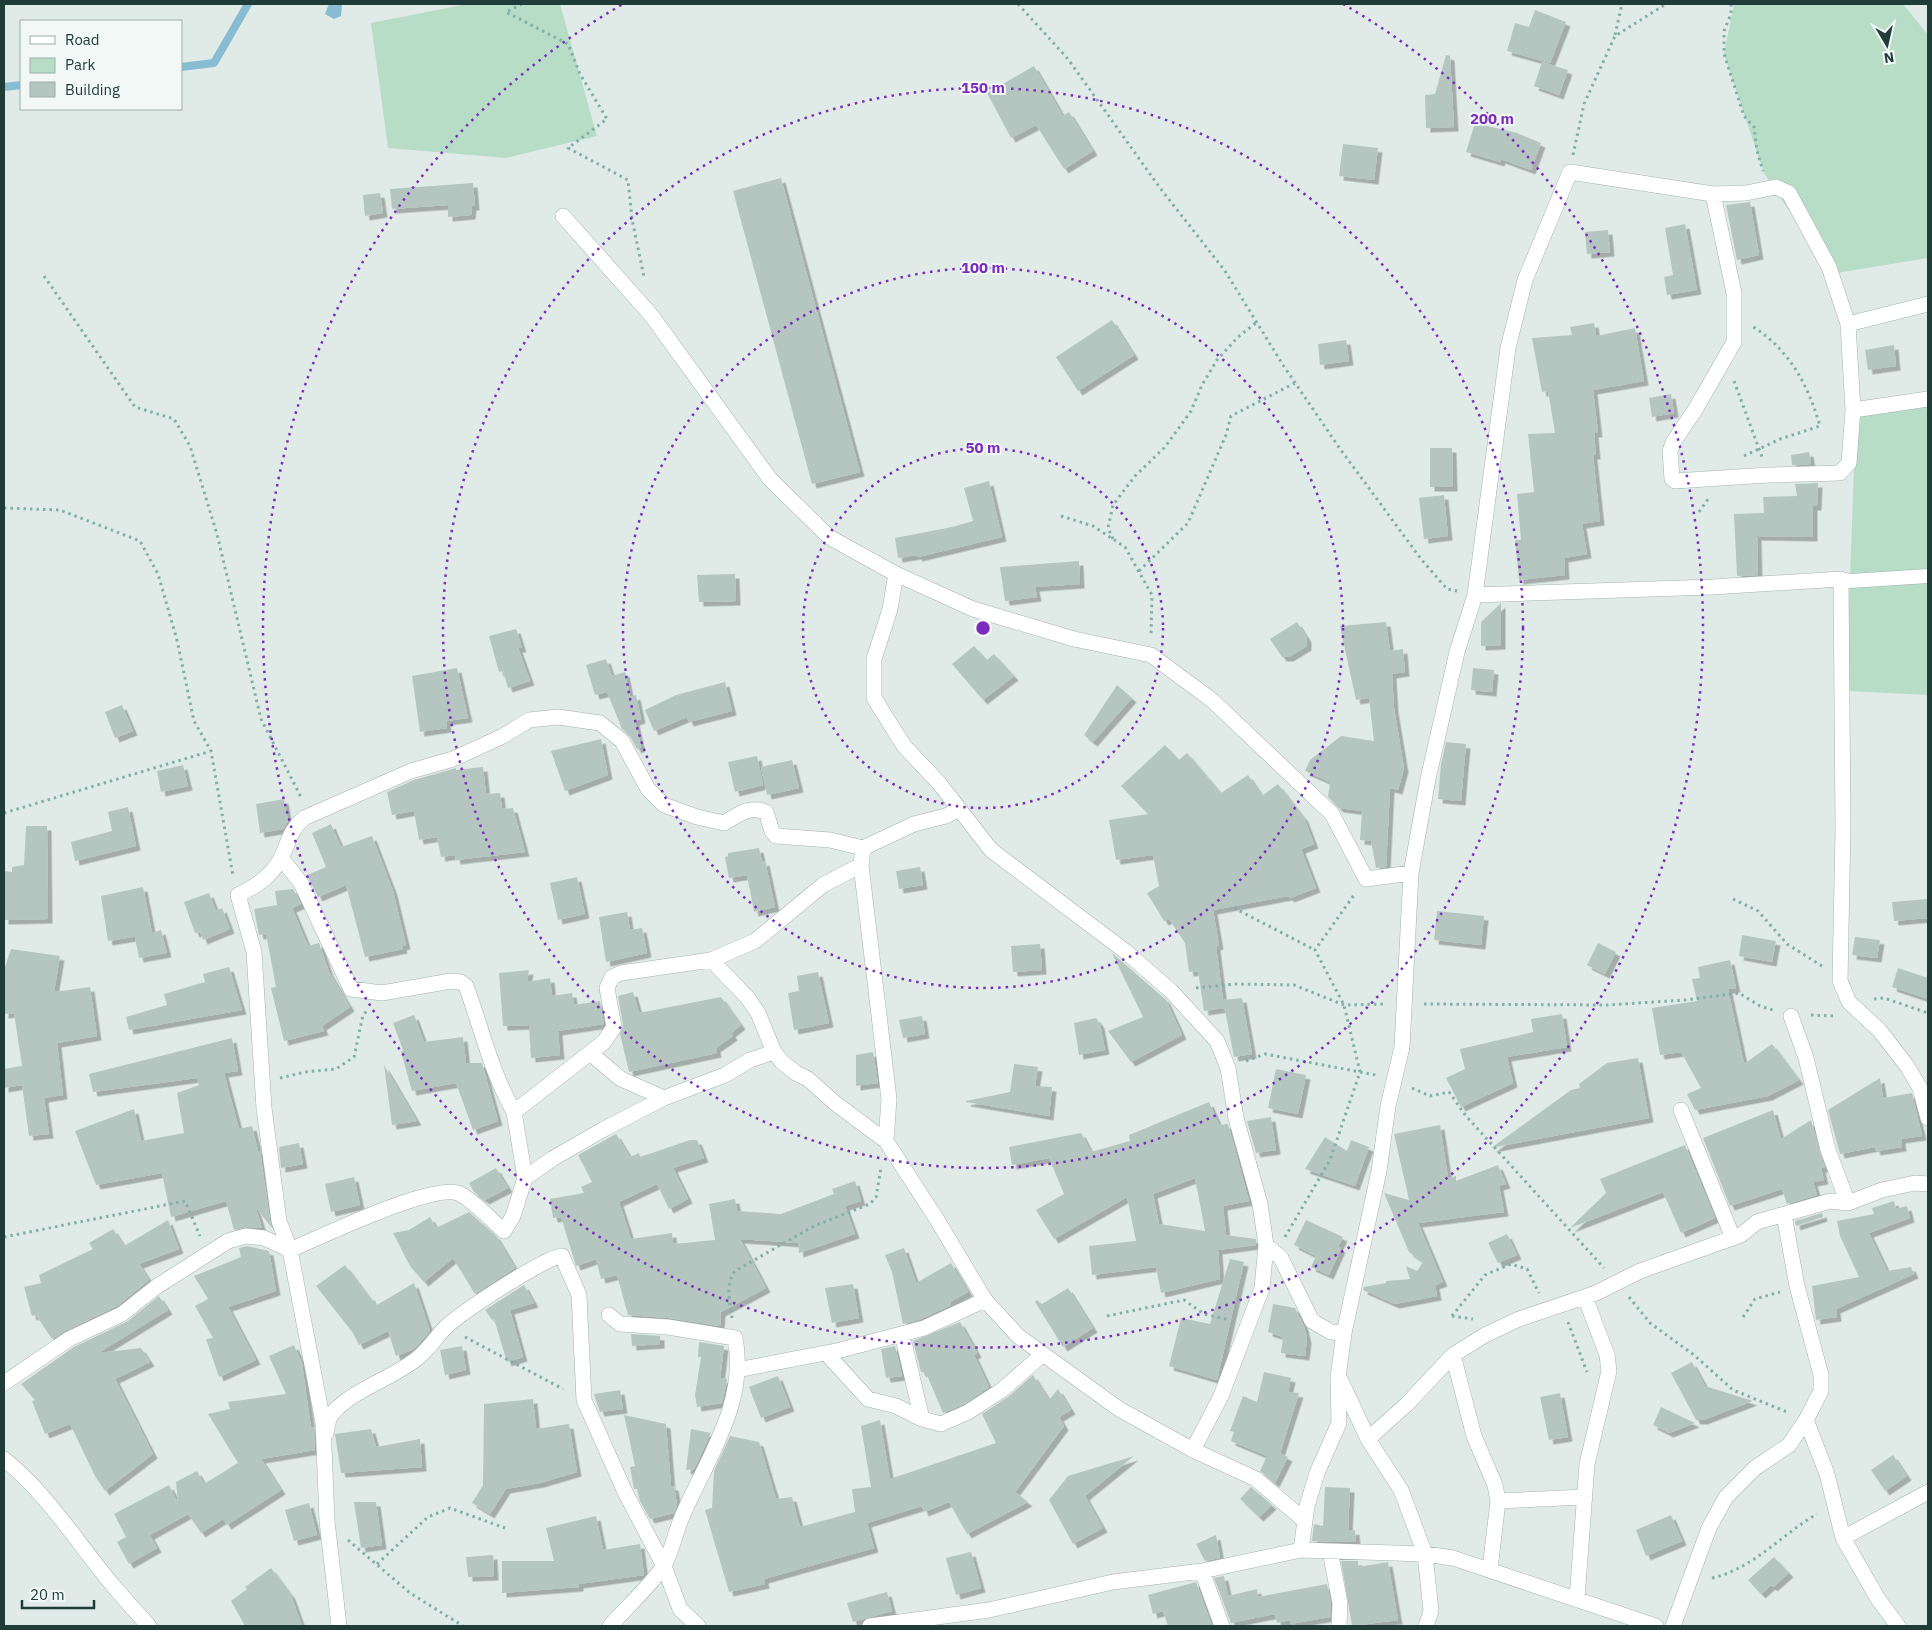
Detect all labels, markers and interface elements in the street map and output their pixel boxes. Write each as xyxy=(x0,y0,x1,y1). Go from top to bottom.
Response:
legend xyxy=(20,20,182,110)
north arrow xyxy=(1862,20,1912,70)
text: Road xyxy=(65,30,100,49)
text: N xyxy=(1883,48,1895,68)
text: Park xyxy=(65,55,95,74)
text: 150 m xyxy=(961,78,1005,97)
text: Building xyxy=(65,80,120,99)
text: 200 m xyxy=(1470,109,1514,128)
text: 100 m xyxy=(961,258,1005,277)
text: 50 m xyxy=(966,438,1000,457)
centre of rings xyxy=(974,619,992,637)
scale bar xyxy=(22,1578,95,1610)
text: 20 m xyxy=(30,1585,65,1604)

